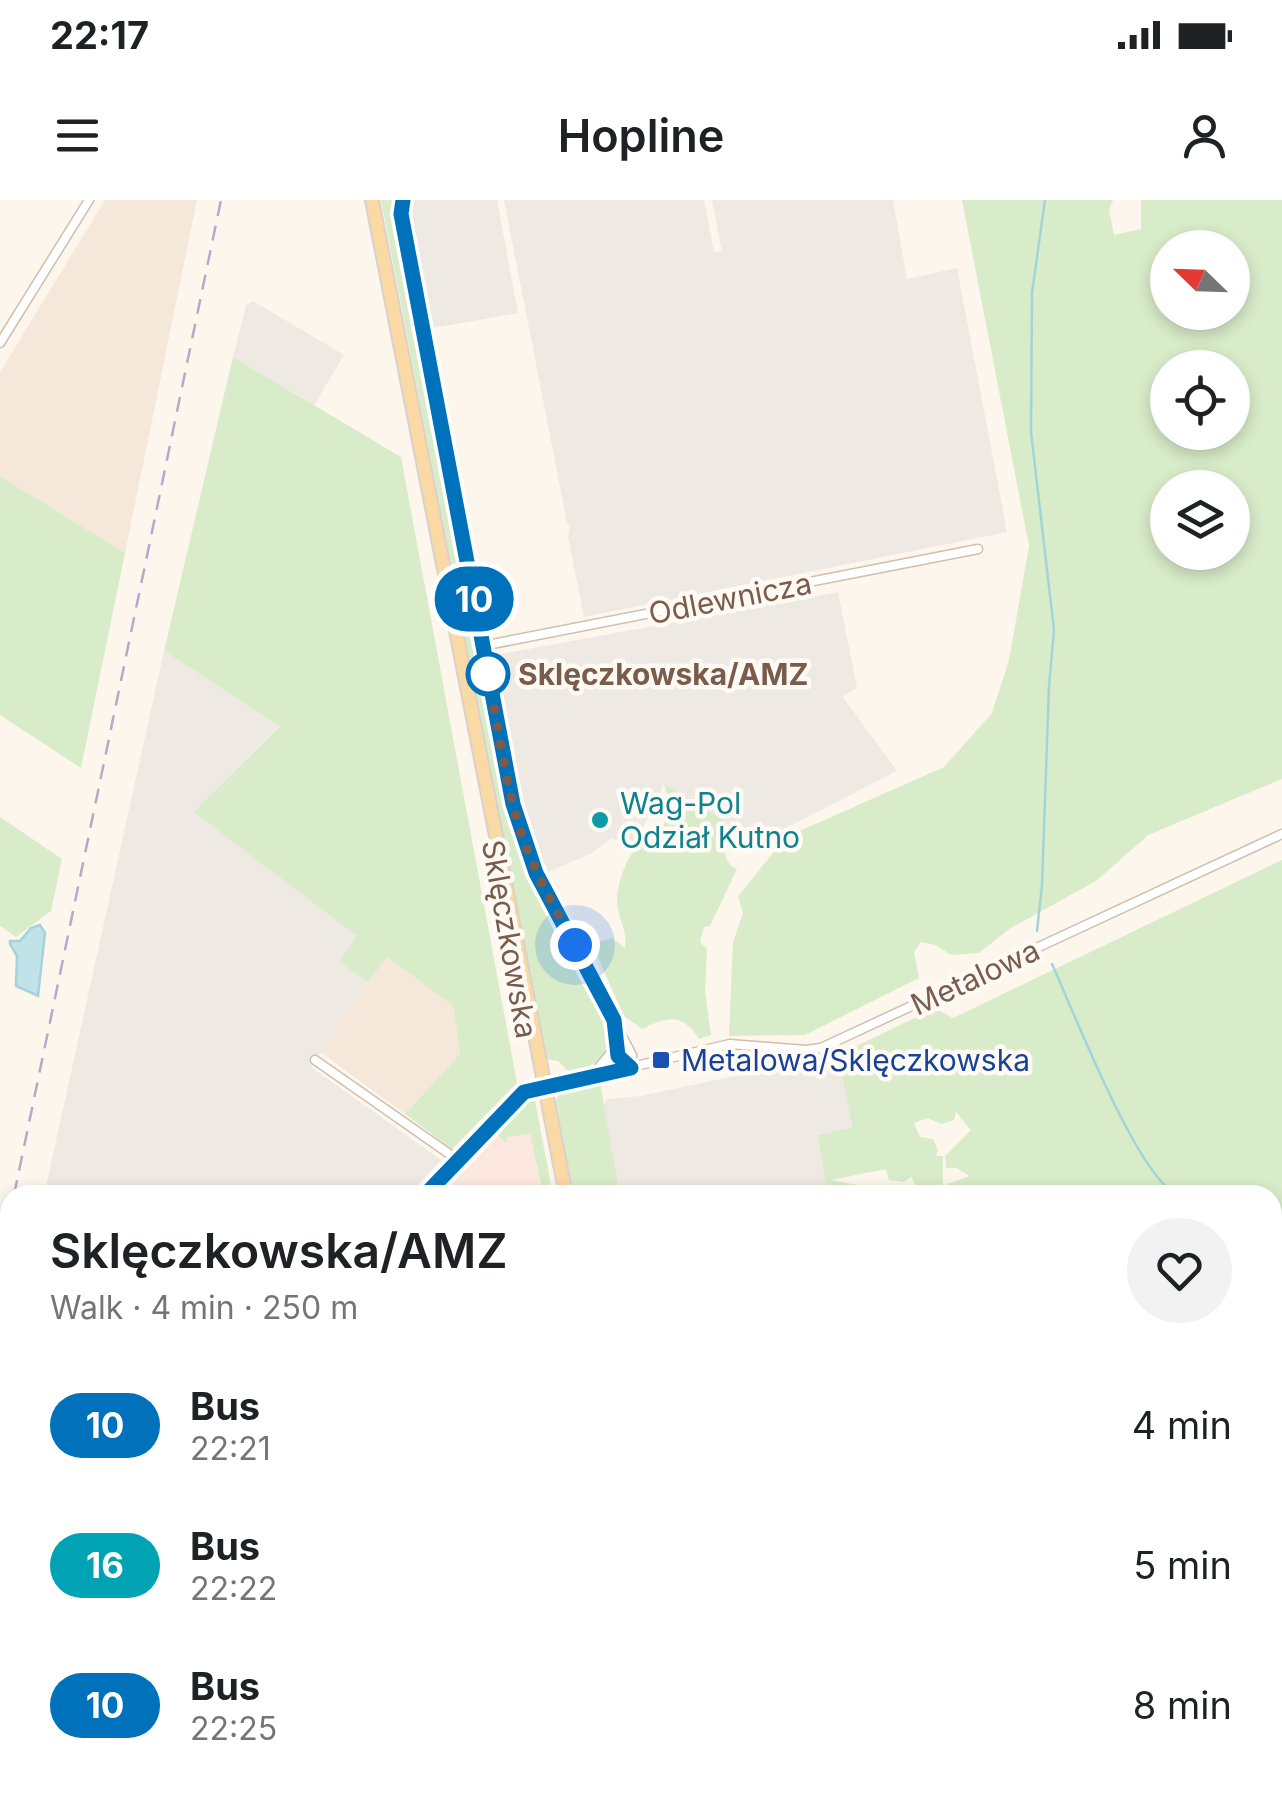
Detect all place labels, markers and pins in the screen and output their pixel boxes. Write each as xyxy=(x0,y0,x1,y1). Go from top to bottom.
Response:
marker: Sklęczkowska/AMZ xyxy=(467,653,509,695)
place label: Sklęczkowska/AMZ xyxy=(518,656,808,692)
place label: Wag-Pol Odział Kutno xyxy=(620,785,800,855)
marker: Wag-Pol Odział Kutno xyxy=(589,809,611,831)
place label: Metalowa/Sklęczkowska xyxy=(681,1042,1030,1078)
marker: Metalowa/Sklęczkowska xyxy=(650,1049,672,1071)

